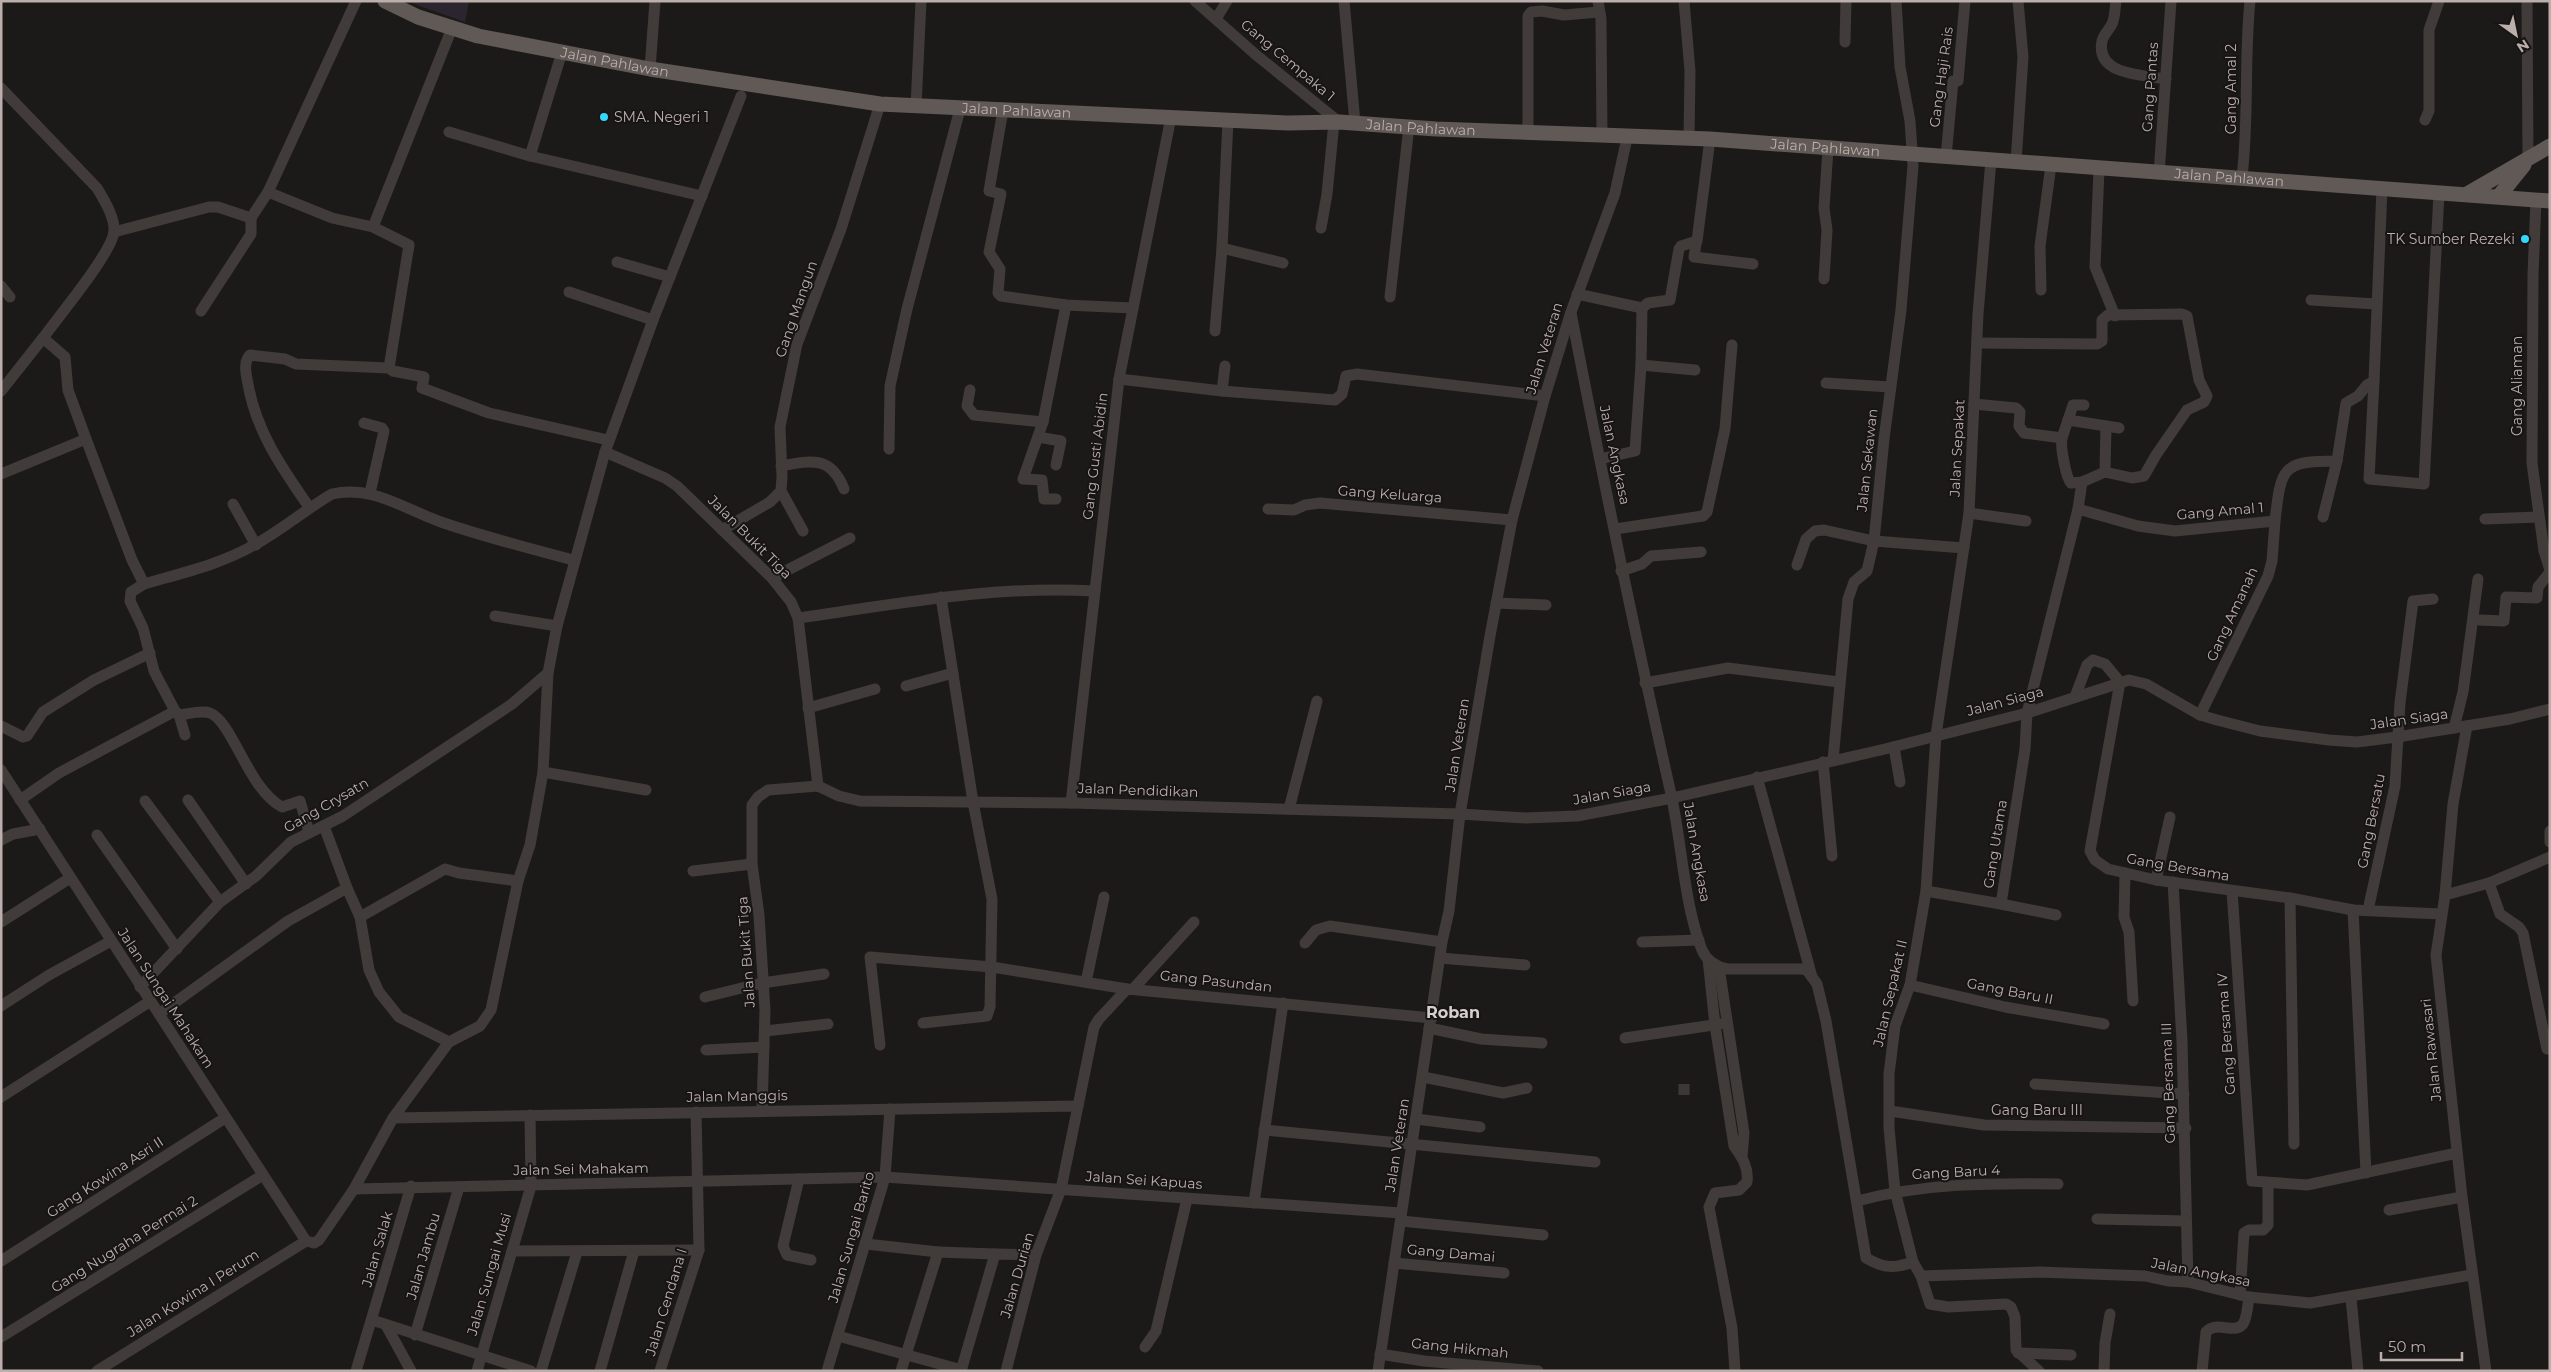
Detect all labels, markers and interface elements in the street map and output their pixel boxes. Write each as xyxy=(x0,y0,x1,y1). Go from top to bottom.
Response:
north arrow xyxy=(2491,10,2541,60)
street label: Gang Cempaka 1 xyxy=(1237,15,1339,105)
street label: Gang Haji Rais xyxy=(1925,25,1957,129)
text: N xyxy=(2513,35,2533,57)
street label: Gang Pantas xyxy=(2138,41,2162,132)
street label: Jalan Pahlawan xyxy=(558,43,670,81)
street label: Gang Amal 2 xyxy=(2222,44,2240,134)
street label: Jalan Pahlawan xyxy=(960,99,1072,122)
place label: SMA. Negeri 1 xyxy=(614,108,709,126)
marker: SMA. Negeri 1 xyxy=(598,111,610,123)
street label: Jalan Pahlawan xyxy=(1365,115,1476,139)
street label: Jalan Pahlawan xyxy=(1769,134,1881,161)
street label: Jalan Pahlawan xyxy=(2173,164,2285,190)
place label: TK Sumber Rezeki xyxy=(2387,230,2515,248)
marker: TK Sumber Rezeki xyxy=(2519,233,2531,245)
street label: Gang Mangun xyxy=(771,258,821,360)
street label: Jalan Veteran xyxy=(1521,300,1566,397)
street label: Gang Aliaman xyxy=(2508,336,2526,436)
street label: Gang Gusti Abidin xyxy=(1078,391,1112,521)
street label: Jalan Sepakat xyxy=(1945,399,1969,498)
street label: Jalan Angkasa xyxy=(1595,403,1634,506)
street label: Jalan Sekawan xyxy=(1853,408,1881,513)
street label: Gang Keluarga xyxy=(1337,481,1443,507)
street label: Jalan Bukit Tiga xyxy=(704,491,796,583)
street label: Gang Amal 1 xyxy=(2176,498,2264,524)
street label: Gang Amanah xyxy=(2202,564,2262,664)
street label: Jalan Siaga xyxy=(1964,682,2045,720)
street label: Jalan Veteran xyxy=(1441,697,1473,794)
street label: Jalan Siaga xyxy=(2368,705,2449,734)
street label: Gang Bersatu xyxy=(2353,772,2389,870)
street label: Gang Crysatn xyxy=(280,773,372,837)
street label: Jalan Siaga xyxy=(1571,777,1652,809)
street label: Jalan Pendidikan xyxy=(1076,779,1199,801)
street label: Gang Utama xyxy=(1979,798,2011,890)
street label: Jalan Angkasa xyxy=(1679,800,1715,903)
street label: Gang Bersama xyxy=(2125,849,2231,885)
street label: Jalan Bukit Tiga xyxy=(733,896,759,1009)
street label: Jalan Sungai Mahakam xyxy=(113,924,218,1072)
street label: Jalan Sepakat II xyxy=(1869,938,1911,1049)
street label: Gang Pasundan xyxy=(1159,966,1273,996)
street label: Gang Bersama IV xyxy=(2213,972,2239,1096)
street label: Gang Baru II xyxy=(1965,974,2055,1008)
street label: Jalan Rawasari xyxy=(2417,998,2445,1103)
district label: Roban xyxy=(1426,1003,1480,1022)
street label: Gang Bersama III xyxy=(2157,1022,2179,1144)
street label: Jalan Manggis xyxy=(685,1086,788,1106)
street label: Jalan Veteran xyxy=(1381,1097,1413,1194)
street label: Gang Baru III xyxy=(1991,1101,2083,1119)
street label: Gang Kowina Asri II xyxy=(43,1133,167,1221)
street label: Jalan Sei Mahakam xyxy=(512,1159,649,1179)
street label: Gang Baru 4 xyxy=(1911,1161,2001,1183)
street label: Jalan Sei Kapuas xyxy=(1084,1167,1203,1193)
street label: Jalan Sungai Barito xyxy=(823,1169,878,1306)
street label: Gang Nugraha Permai 2 xyxy=(47,1192,201,1296)
street label: Jalan Salak xyxy=(357,1209,397,1290)
street label: Jalan Jambu xyxy=(402,1211,444,1302)
street label: Jalan Sungai Musi xyxy=(463,1211,515,1338)
street label: Jalan Durian xyxy=(996,1230,1038,1321)
street label: Gang Damai xyxy=(1406,1240,1496,1266)
street label: Jalan Kowina I Perum xyxy=(123,1245,262,1341)
street label: Jalan Cendana I xyxy=(641,1246,691,1359)
street label: Jalan Angkasa xyxy=(2149,1253,2252,1290)
scale bar xyxy=(2381,1330,2462,1362)
street label: Gang Hikmah xyxy=(1410,1334,1510,1362)
text: 50 m xyxy=(2388,1337,2426,1356)

